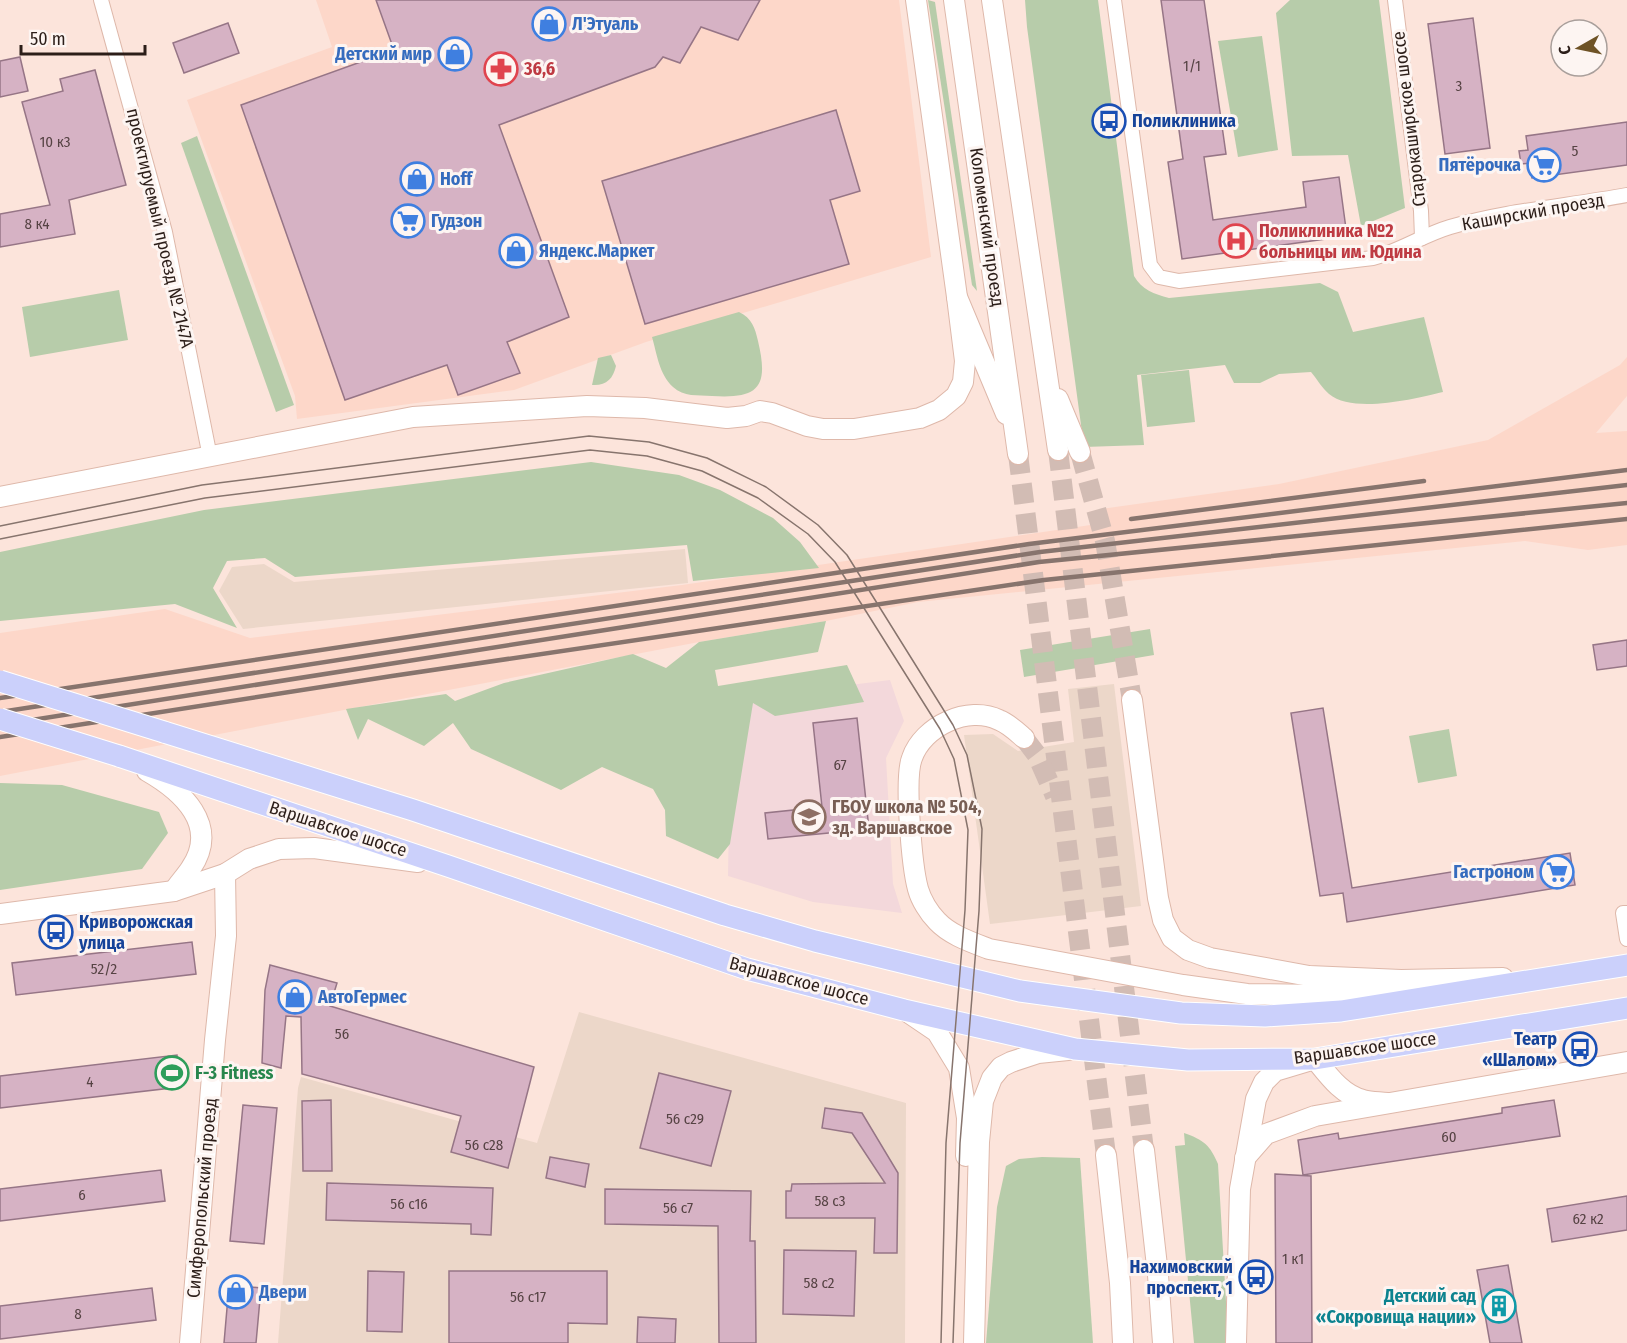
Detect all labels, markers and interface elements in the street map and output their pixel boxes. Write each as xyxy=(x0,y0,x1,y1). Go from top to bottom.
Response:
shop icon: Л'Этуаль xyxy=(531,6,567,42)
place label: Л'Этуаль xyxy=(572,13,639,35)
scale bar xyxy=(21,18,146,56)
north arrow xyxy=(1549,18,1609,78)
text: 50 m xyxy=(30,28,66,50)
street label: Старокаширское шоссе xyxy=(1387,30,1431,208)
shop icon: Детский мир xyxy=(437,36,473,72)
place label: Детский мир xyxy=(334,43,432,65)
text: С xyxy=(1555,44,1575,56)
pharmacy icon: 36,6 xyxy=(483,51,519,87)
house number: 1/1 xyxy=(1183,57,1201,75)
place label: 36,6 xyxy=(523,58,555,80)
house number: 3 xyxy=(1456,77,1463,95)
bus stop icon: Поликлиника xyxy=(1091,103,1127,139)
street label: проектируемый проезд № 2147А xyxy=(122,106,198,351)
place label: Поликлиника xyxy=(1132,110,1236,132)
house number: 10 к3 xyxy=(40,133,71,151)
house number: 5 xyxy=(1572,142,1579,160)
street label: Коломенский проезд xyxy=(965,146,1009,308)
supermarket icon: Пятёрочка xyxy=(1526,147,1562,183)
place label: Пятёрочка xyxy=(1439,154,1521,176)
shop icon: Hoff xyxy=(399,161,435,197)
place label: Hoff xyxy=(440,168,474,190)
street label: Каширский проезд xyxy=(1460,189,1606,235)
supermarket icon: Гудзон xyxy=(390,203,426,239)
place label: Гудзон xyxy=(431,210,482,232)
house number: 8 к4 xyxy=(24,215,50,233)
place label: Поликлиника №2 больницы им. Юдина xyxy=(1259,220,1422,263)
hospital icon: Поликлиника №2 больницы им. Юдина xyxy=(1218,223,1254,259)
shop icon: Яндекс.Маркет xyxy=(498,233,534,269)
place label: Яндекс.Маркет xyxy=(539,240,655,262)
house number: 67 xyxy=(833,756,847,774)
street label: Варшавское шоссе xyxy=(266,796,410,862)
place label: ГБОУ школа № 504, зд. Варшавское xyxy=(832,796,981,839)
school or university icon: ГБОУ школа № 504, зд. Варшавское xyxy=(791,799,827,835)
supermarket icon: Гастроном xyxy=(1539,854,1575,890)
place label: Гастроном xyxy=(1453,861,1534,883)
place label: Криворожская улица xyxy=(78,911,193,954)
bus stop icon: Криворожская улица xyxy=(38,914,74,950)
street label: Варшавское шоссе xyxy=(727,952,871,1010)
house number: 52/2 xyxy=(91,960,118,978)
shop icon: АвтоГермес xyxy=(277,979,313,1015)
place label: АвтоГермес xyxy=(317,986,407,1008)
house number: 56 xyxy=(335,1025,349,1043)
street label: Варшавское шоссе xyxy=(1292,1027,1438,1069)
place label: Театр «Шалом» xyxy=(1482,1028,1557,1071)
bus stop icon: Театр «Шалом» xyxy=(1562,1031,1598,1067)
sports icon: F-3 Fitness xyxy=(154,1055,190,1091)
place label: F-3 Fitness xyxy=(195,1062,274,1084)
house number: 4 xyxy=(86,1073,94,1091)
street label: Симферопольский проезд xyxy=(182,1097,222,1299)
house number: 56 с29 xyxy=(666,1110,704,1128)
house number: 60 xyxy=(1441,1128,1457,1146)
house number: 56 с28 xyxy=(465,1136,503,1154)
house number: 6 xyxy=(78,1186,86,1204)
house number: 58 с3 xyxy=(814,1192,846,1210)
house number: 56 с16 xyxy=(390,1195,428,1213)
house number: 56 с7 xyxy=(663,1199,693,1217)
house number: 62 к2 xyxy=(1572,1210,1604,1228)
house number: 1 к1 xyxy=(1282,1250,1304,1268)
place label: Нахимовский проспект, 1 xyxy=(1129,1256,1233,1299)
bus stop icon: Нахимовский проспект, 1 xyxy=(1238,1259,1274,1295)
shop icon: Двери xyxy=(218,1274,254,1310)
house number: 58 с2 xyxy=(804,1274,835,1292)
place label: Двери xyxy=(258,1281,307,1303)
place label: Детский сад «Сокровища нации» xyxy=(1316,1285,1476,1328)
house number: 56 с17 xyxy=(510,1288,546,1306)
building icon: Детский сад «Сокровища нации» xyxy=(1481,1288,1517,1324)
house number: 8 xyxy=(74,1305,82,1323)

